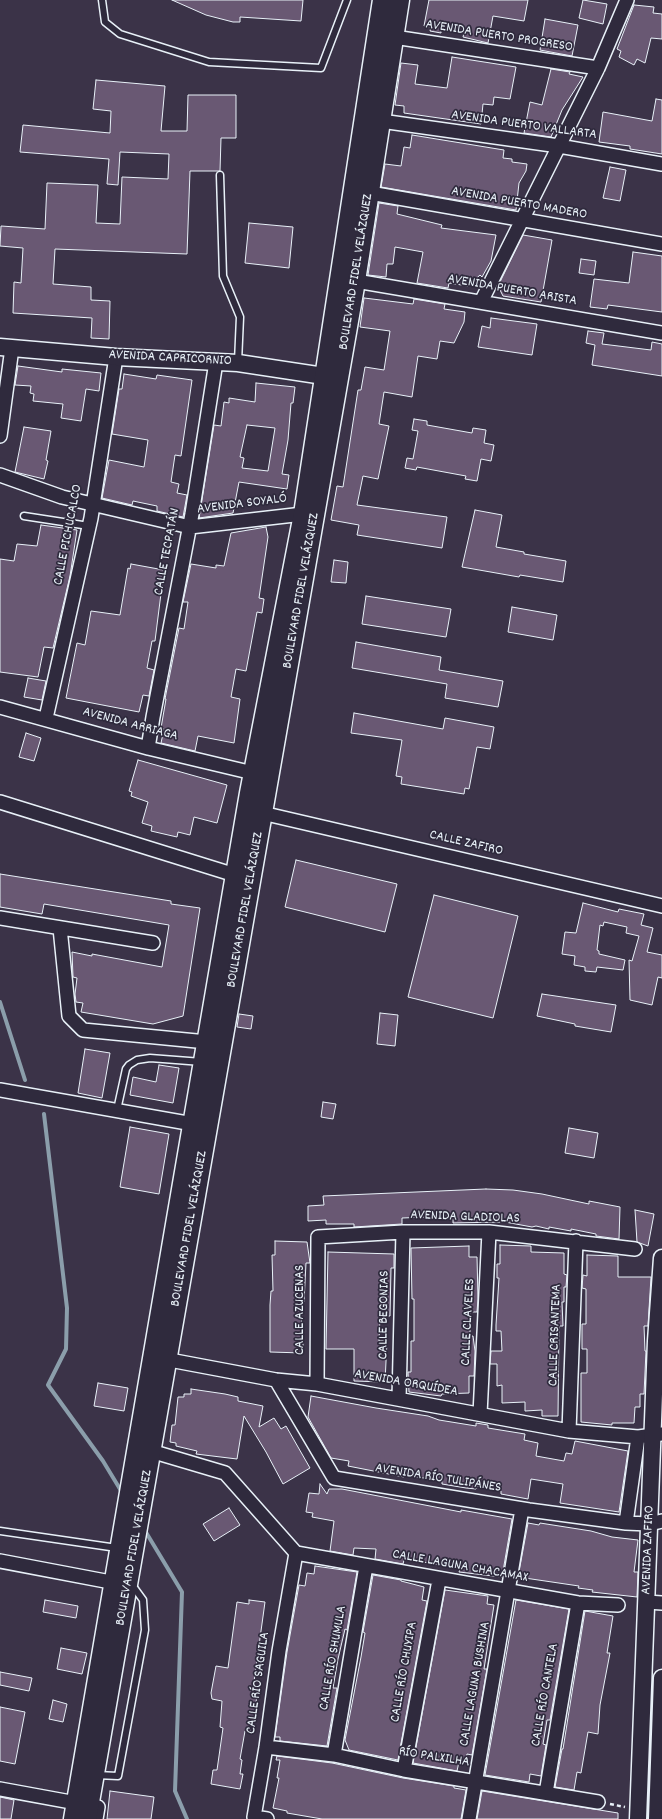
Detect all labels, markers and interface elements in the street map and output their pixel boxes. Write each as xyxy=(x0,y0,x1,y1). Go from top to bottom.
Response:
street label: AVENIDA PUERTO PROGRESO xyxy=(424,17,574,57)
street label: AVENIDA PUERTO VALLARTA xyxy=(450,107,598,145)
street label: AVENIDA PUERTO MADERO xyxy=(450,184,588,224)
street label: BOULEVARD FIDEL VELÁZQUEZ xyxy=(336,193,378,351)
street label: AVENIDA PUERTO ARISTA xyxy=(446,271,578,311)
street label: AVENIDA CAPRICORNIO xyxy=(108,347,232,371)
street label: CALLE PICHUCALCO xyxy=(51,483,87,587)
street label: AVENIDA SOYALÓ xyxy=(196,491,288,519)
street label: CALLE TECPATÁN xyxy=(151,507,185,597)
street label: BOULEVARD FIDEL VELÁZQUEZ xyxy=(280,512,324,670)
street label: AVENIDA ARRIAGA xyxy=(80,704,180,746)
street label: CALLE ZAFIRO xyxy=(428,827,504,861)
street label: BOULEVARD FIDEL VELÁZQUEZ xyxy=(224,831,268,989)
street label: BOULEVARD FIDEL VELÁZQUEZ xyxy=(168,1150,212,1308)
street label: AVENIDA GLADIOLAS xyxy=(410,1208,520,1228)
street label: CALLE AZUCENAS xyxy=(293,1265,309,1355)
street label: CALLE BEGONIAS xyxy=(376,1270,394,1360)
street label: CALLE CLAVELES xyxy=(458,1278,480,1366)
street label: CALLE CRISANTEMA xyxy=(546,1284,566,1386)
street label: AVENIDA ORQUÍDEA xyxy=(353,1367,459,1401)
street label: AVENIDA RÍO TULIPÁNES xyxy=(374,1461,502,1497)
street label: BOULEVARD FIDEL VELÁZQUEZ xyxy=(113,1469,157,1627)
street label: AVENIDA ZAFIRO xyxy=(639,1505,659,1595)
street label: CALLE LAGUNA CHACAMAX xyxy=(391,1547,529,1587)
street label: CALLE RÍO SHUMULA xyxy=(317,1604,351,1712)
street label: CALLE RÍO CHUYIPA xyxy=(388,1620,422,1724)
street label: CALLE LAGUNA BUSHINA xyxy=(457,1620,495,1748)
street label: CALLE RÍO SAGUILA xyxy=(244,1631,274,1735)
street label: CALLE RÍO CANTELA xyxy=(529,1642,563,1748)
street label: RÍO PALXILHA xyxy=(397,1744,471,1772)

